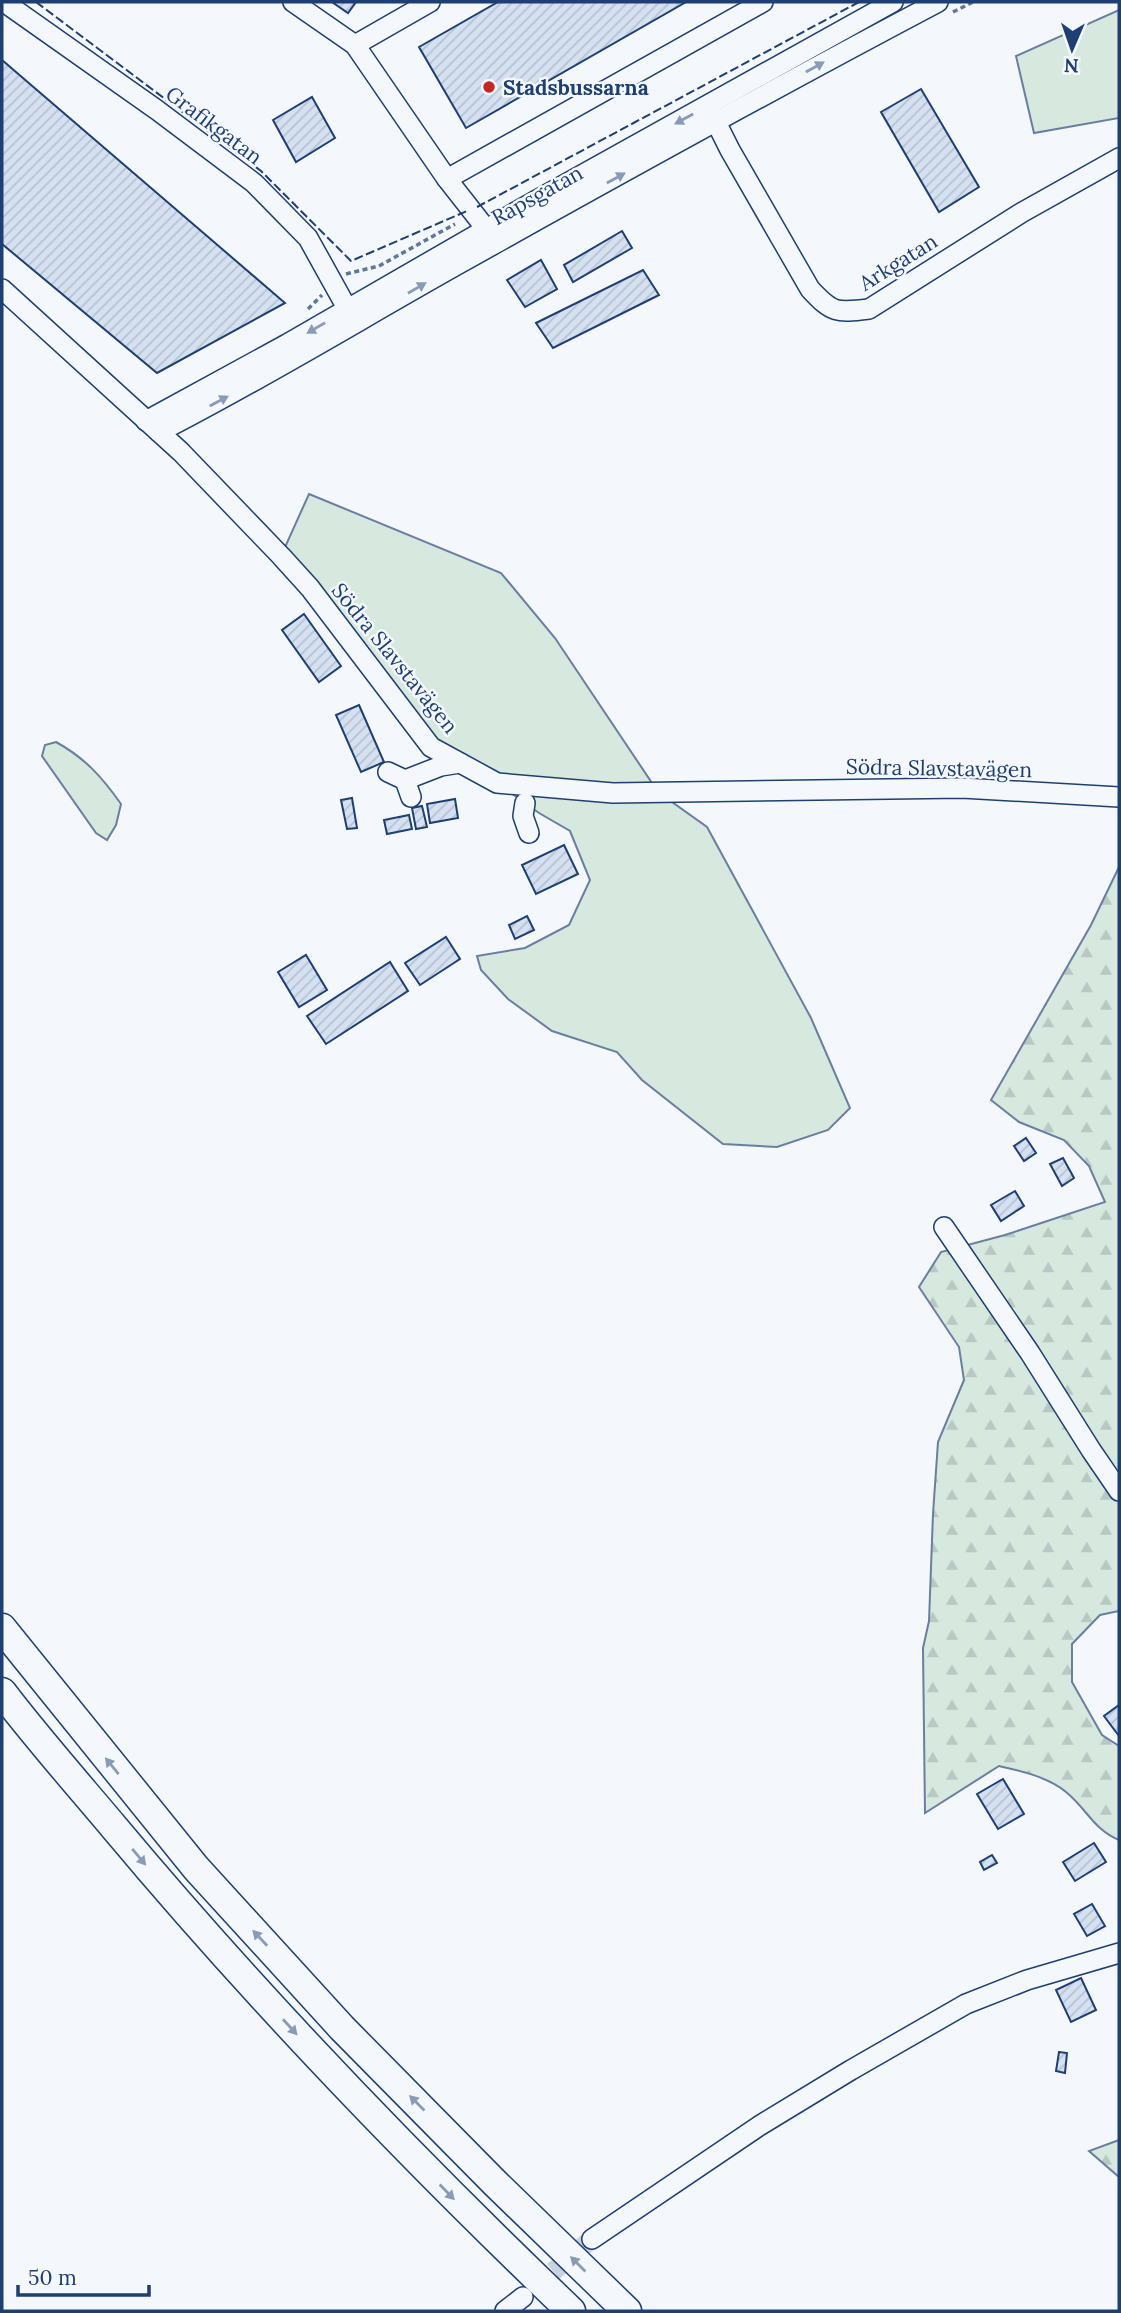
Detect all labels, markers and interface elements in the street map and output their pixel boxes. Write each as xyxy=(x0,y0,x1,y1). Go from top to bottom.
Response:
north arrow xyxy=(1037,14,1107,84)
text: N xyxy=(1063,54,1079,78)
one-way arrow xyxy=(805,61,824,73)
place label: Stadsbussarna xyxy=(503,74,649,101)
marker: Stadsbussarna xyxy=(481,79,497,95)
street label: Grafikgatan xyxy=(160,80,268,170)
one-way arrow xyxy=(674,113,694,125)
street label: Rapsgatan xyxy=(487,159,588,231)
one-way arrow xyxy=(606,172,626,184)
street label: Arkgatan xyxy=(853,227,942,297)
one-way arrow xyxy=(407,282,427,294)
one-way arrow xyxy=(306,321,325,334)
one-way arrow xyxy=(210,395,230,407)
street label: Södra Slavstavägen xyxy=(326,577,464,739)
street label: Södra Slavstavägen xyxy=(846,753,1033,783)
one-way arrow xyxy=(105,1757,120,1774)
one-way arrow xyxy=(131,1849,146,1866)
one-way arrow xyxy=(253,1930,269,1947)
one-way arrow xyxy=(282,2018,298,2036)
one-way arrow xyxy=(408,2095,425,2112)
one-way arrow xyxy=(439,2183,455,2200)
scale bar xyxy=(18,2254,149,2298)
one-way arrow xyxy=(569,2256,586,2273)
text: 50 m xyxy=(28,2264,77,2291)

